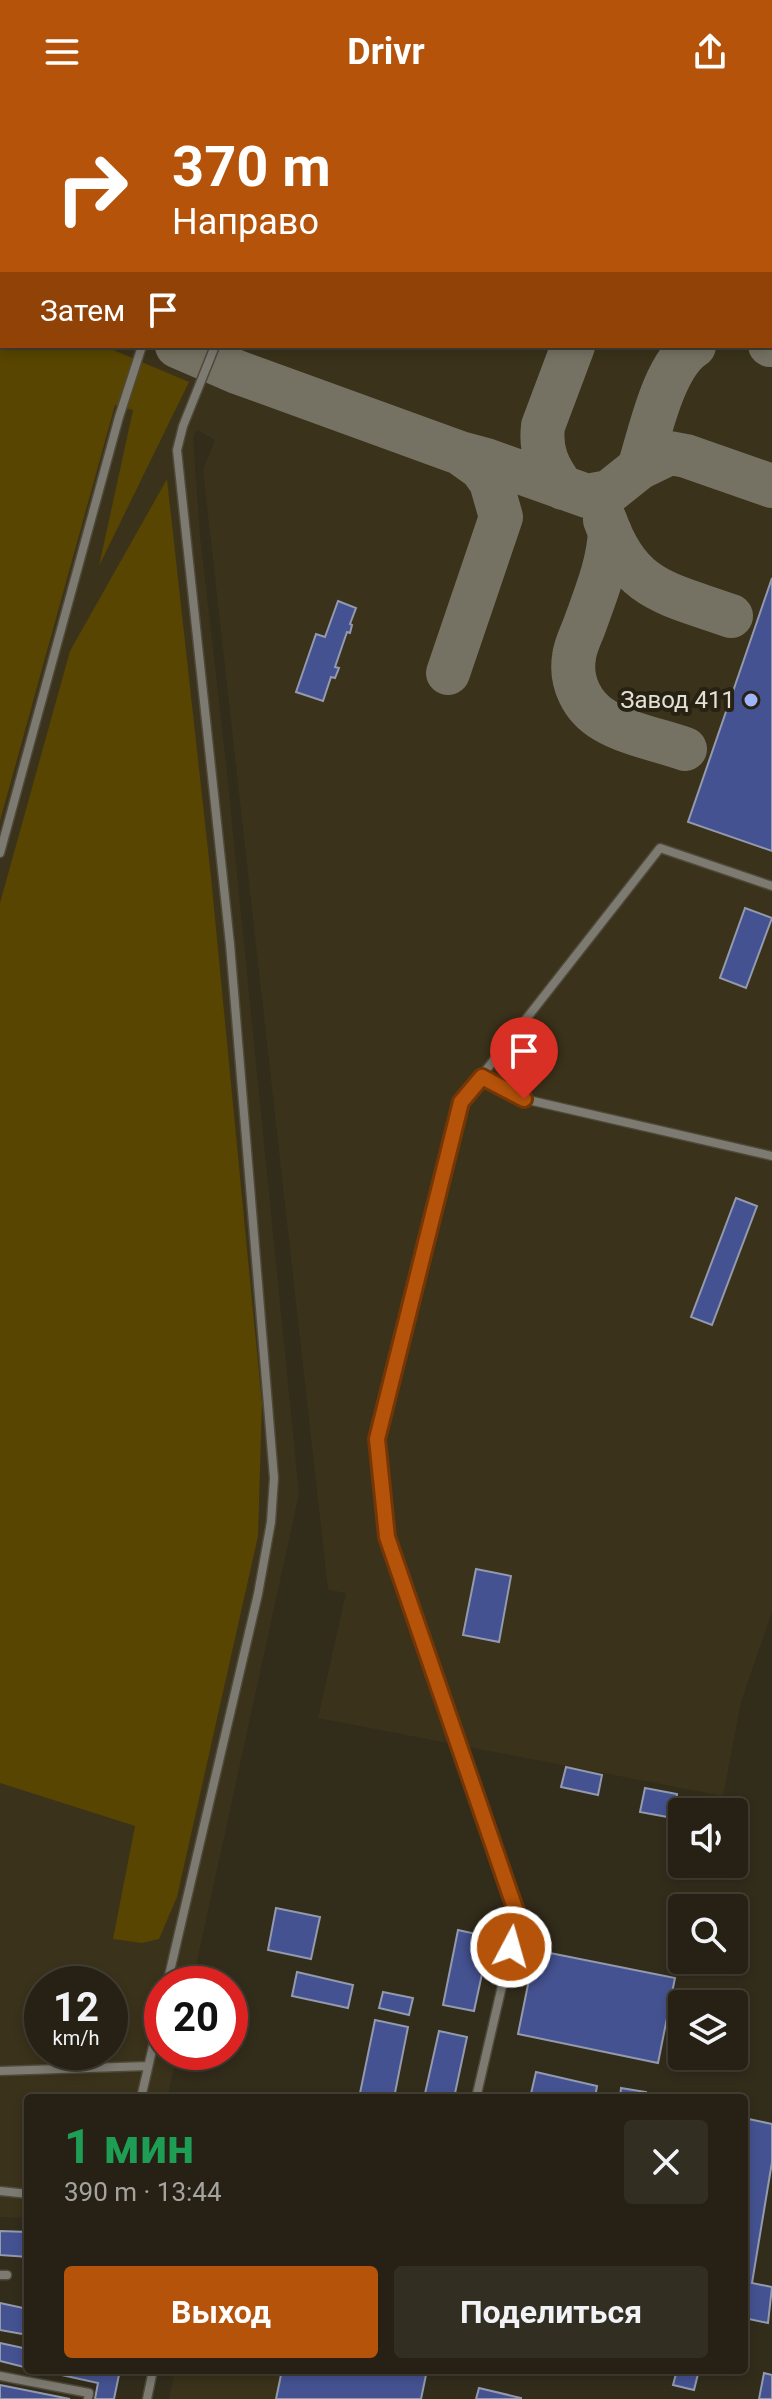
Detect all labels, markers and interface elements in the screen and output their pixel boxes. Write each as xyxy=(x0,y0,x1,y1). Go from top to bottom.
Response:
icon: menu xyxy=(40,30,84,74)
icon: share xyxy=(688,30,732,74)
text: Drivr xyxy=(347,31,425,73)
text: 370 m xyxy=(172,134,331,200)
icon: right xyxy=(40,136,144,240)
text: Направо xyxy=(172,201,319,243)
icon: arrive xyxy=(141,288,185,332)
text: Затем xyxy=(40,293,125,328)
place label: Завод 411 xyxy=(620,686,735,714)
marker: Завод 411 xyxy=(742,691,760,709)
pin xyxy=(490,1017,558,1099)
icon: arrive xyxy=(502,1029,546,1073)
map controls xyxy=(668,1798,748,2070)
button: sound xyxy=(668,1798,748,1878)
button: search xyxy=(668,1894,748,1974)
position arrow xyxy=(469,1905,553,1989)
speed limit sign: 20 xyxy=(144,1966,248,2070)
text: 12 xyxy=(53,1984,99,2031)
button: layers xyxy=(668,1990,748,2070)
text: km/h xyxy=(53,2026,99,2050)
text: 1 мин xyxy=(64,2118,194,2175)
button: close xyxy=(624,2120,708,2204)
text: 390 m · 13:44 xyxy=(64,2177,222,2207)
button: Выход xyxy=(64,2266,378,2358)
button: Поделиться xyxy=(394,2266,708,2358)

